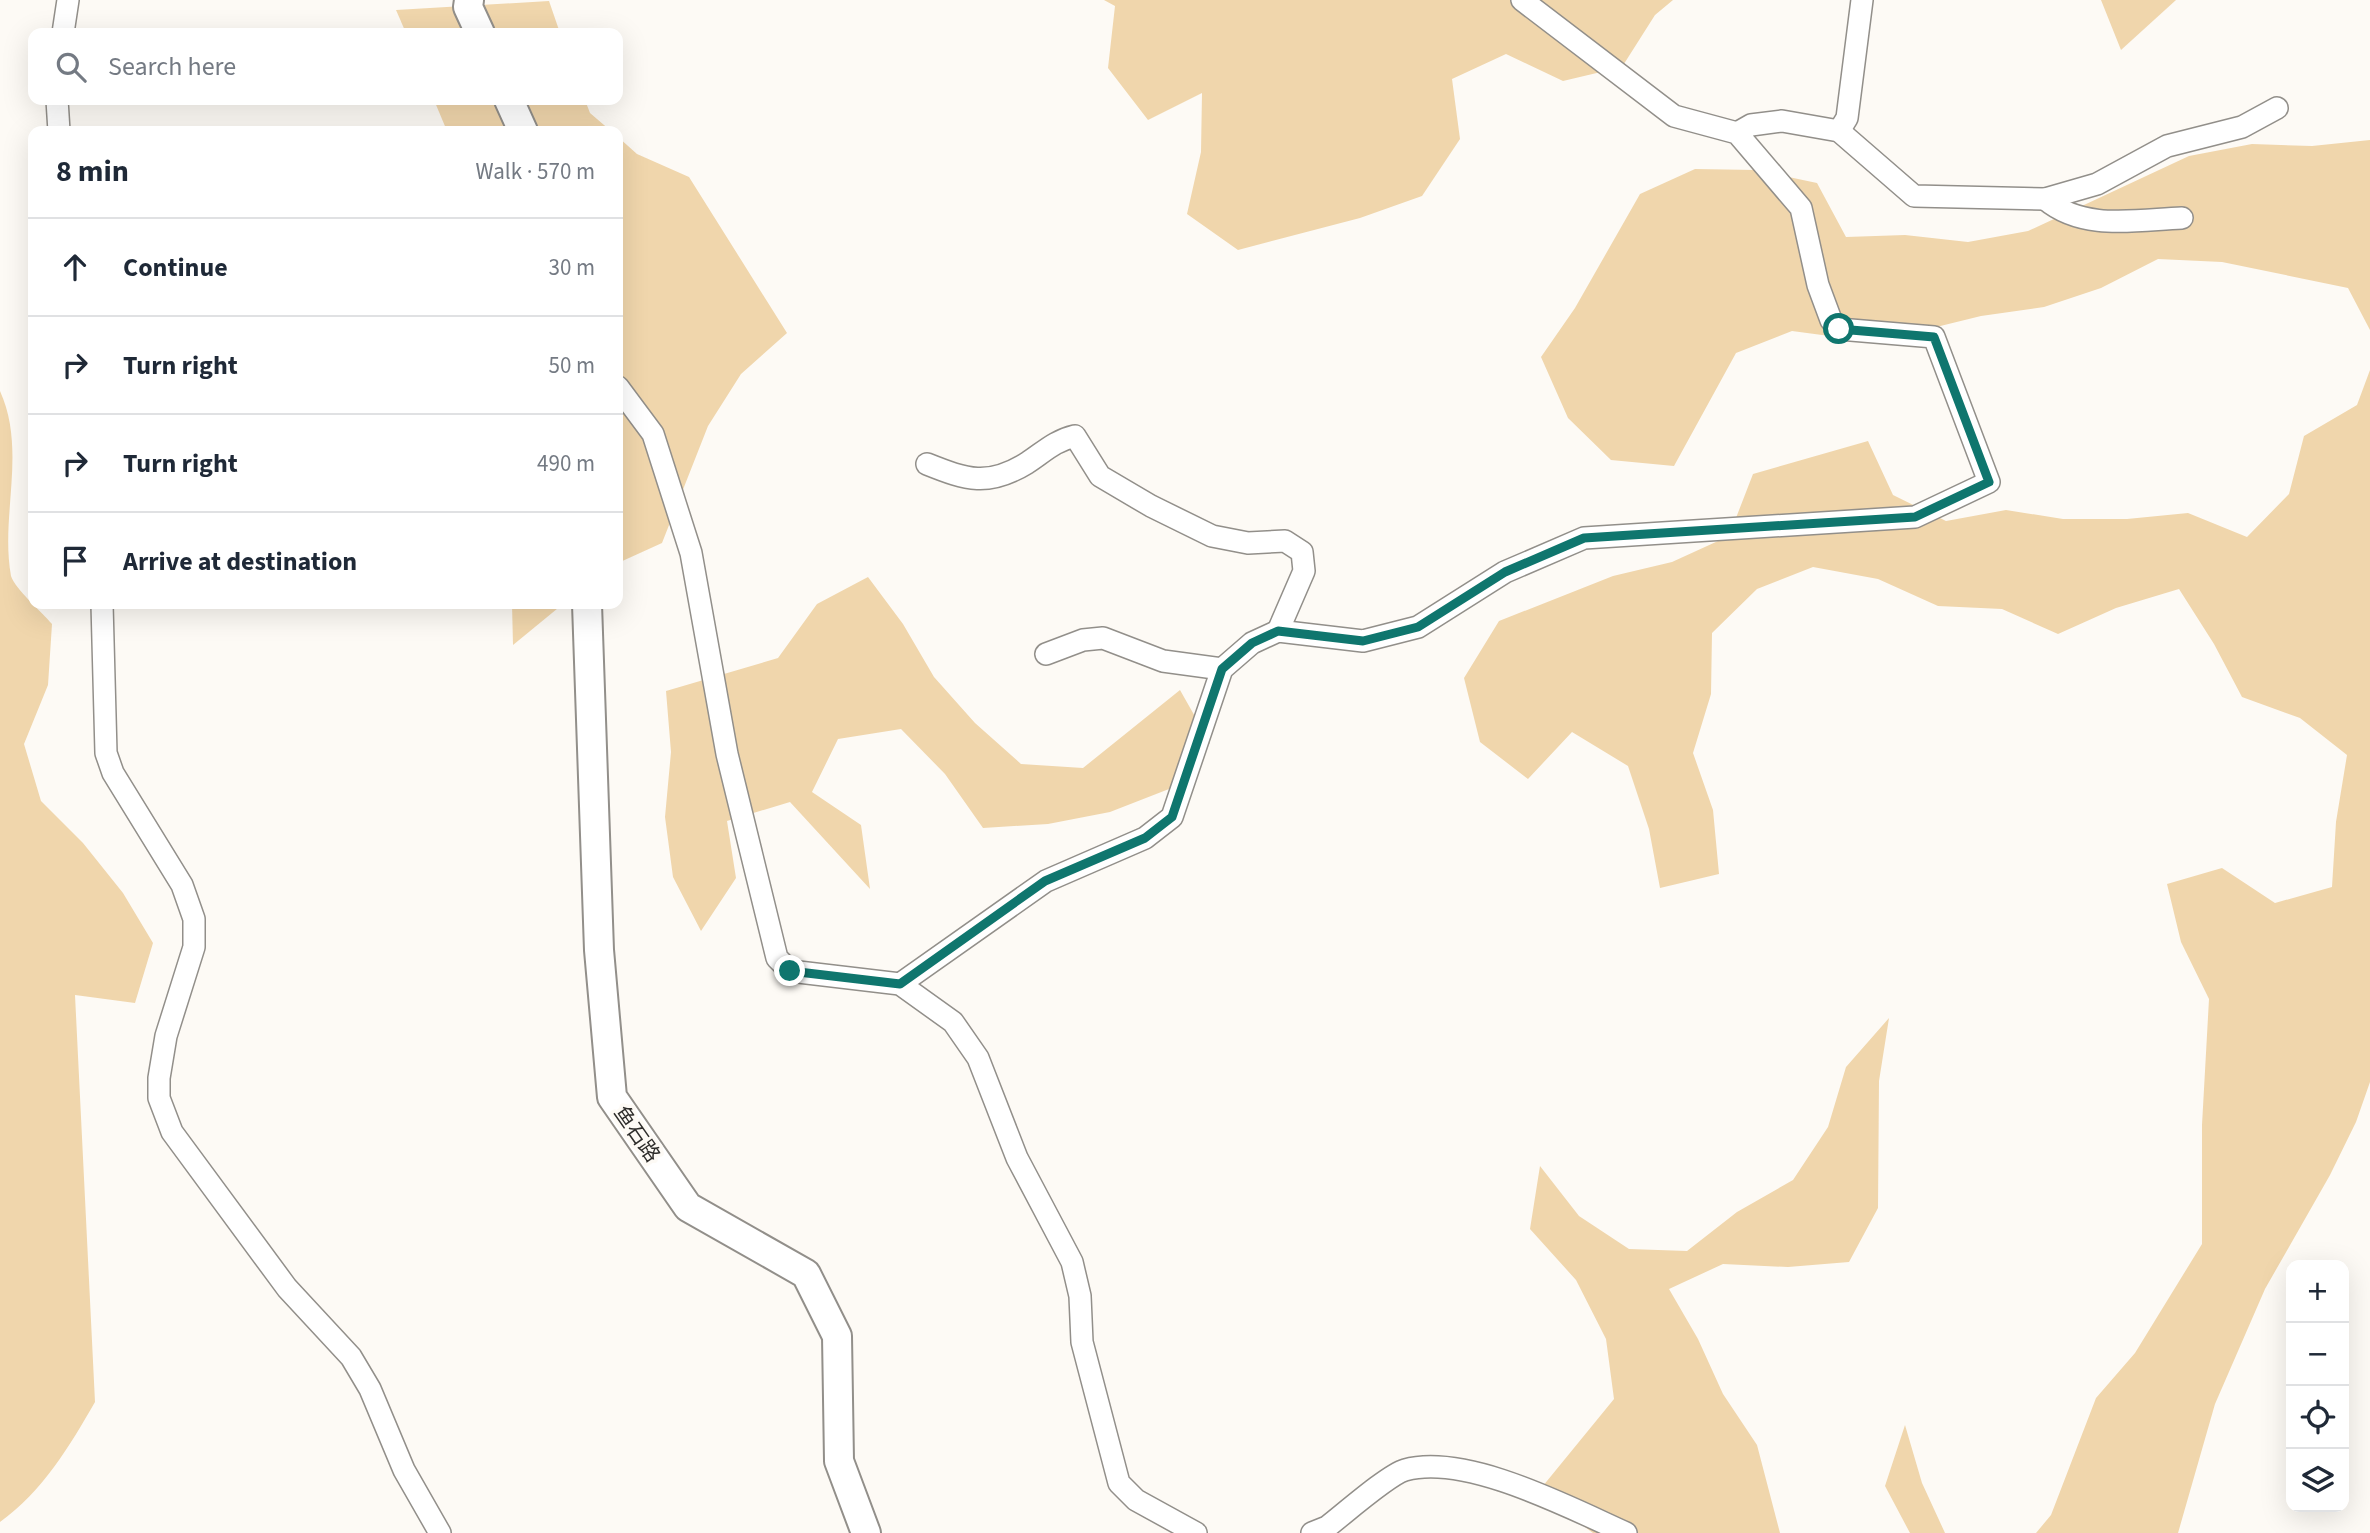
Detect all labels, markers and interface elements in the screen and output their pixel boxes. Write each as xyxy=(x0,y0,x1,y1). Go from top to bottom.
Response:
search box xyxy=(28,28,623,105)
icon: search xyxy=(52,48,90,86)
text: Search here xyxy=(108,48,236,85)
text: 8 min xyxy=(56,150,129,193)
text: Walk · 570 m xyxy=(476,155,595,188)
icon: ahead xyxy=(56,248,94,286)
text: Continue xyxy=(123,249,228,286)
text: 30 m xyxy=(548,251,595,284)
route start xyxy=(1823,313,1854,344)
icon: right xyxy=(56,346,94,384)
text: Turn right xyxy=(123,347,238,384)
text: 50 m xyxy=(548,349,595,382)
icon: right xyxy=(56,444,94,482)
text: Turn right xyxy=(123,445,238,482)
text: 490 m xyxy=(537,447,595,480)
icon: arrive xyxy=(56,542,94,580)
text: Arrive at destination xyxy=(123,543,357,580)
route end xyxy=(774,955,805,986)
street label: 鱼石路 xyxy=(607,1100,667,1168)
map controls xyxy=(2286,1260,2349,1512)
button: + xyxy=(2286,1260,2349,1323)
button: − xyxy=(2286,1323,2349,1386)
button: locate xyxy=(2286,1386,2349,1449)
button: layers xyxy=(2286,1449,2349,1512)

